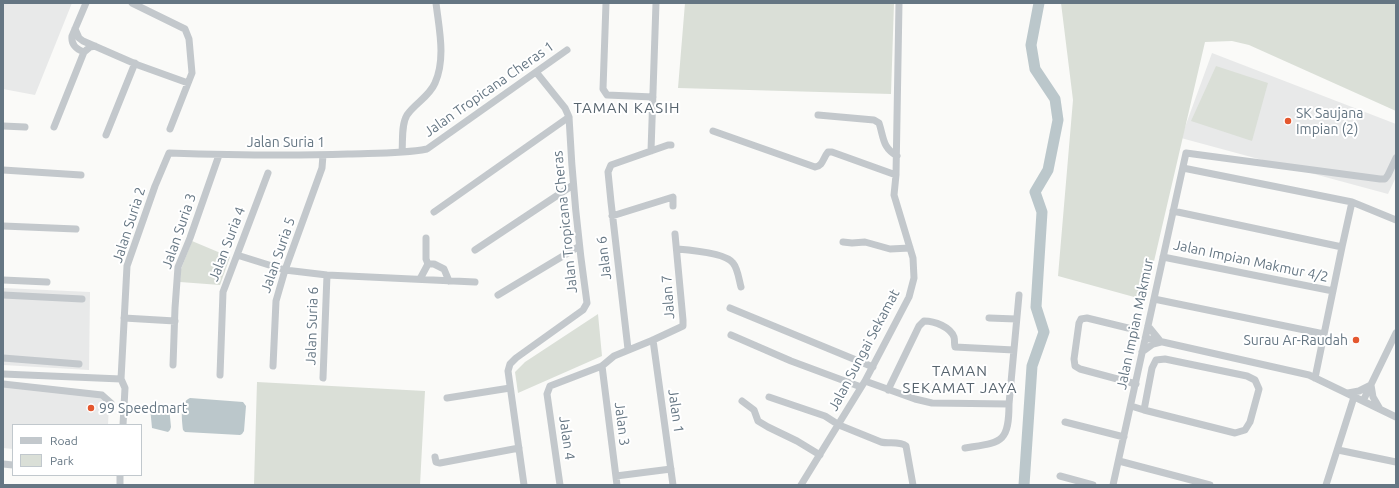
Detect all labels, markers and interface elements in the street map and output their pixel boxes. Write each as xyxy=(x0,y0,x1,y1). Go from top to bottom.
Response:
street label: Jalan Tropicana Cheras 1 xyxy=(421,38,557,140)
district label: TAMAN KASIH xyxy=(574,99,680,117)
place label: SK Saujana Impian (2) xyxy=(1296,105,1363,138)
marker: SK Saujana Impian (2) xyxy=(1283,116,1293,126)
street label: Jalan Suria 1 xyxy=(247,134,325,150)
street label: Jalan Tropicana Cheras xyxy=(549,150,581,294)
street label: Jalan Suria 2 xyxy=(109,185,149,265)
street label: Jalan Suria 3 xyxy=(158,191,200,271)
street label: Jalan Suria 4 xyxy=(205,204,249,284)
street label: Jalan Suria 5 xyxy=(257,215,299,295)
street label: Jalan 6 xyxy=(593,235,615,281)
street label: Jalan Impian Makmur 4/2 xyxy=(1172,236,1330,286)
street label: Jalan Impian Makmur xyxy=(1113,257,1157,391)
street label: Jalan 7 xyxy=(658,274,678,320)
street label: Jalan Suria 6 xyxy=(302,286,322,366)
street label: Jalan Sungai Sekamat xyxy=(825,286,903,414)
place label: Surau Ar-Raudah xyxy=(1244,332,1348,348)
marker: Surau Ar-Raudah xyxy=(1351,335,1361,345)
district label: TAMAN SEKAMAT JAYA xyxy=(903,362,1017,397)
street label: Jalan 1 xyxy=(665,388,687,434)
place label: 99 Speedmart xyxy=(99,400,187,416)
street label: Jalan 3 xyxy=(611,401,633,447)
marker: 99 Speedmart xyxy=(86,403,96,413)
street label: Jalan 4 xyxy=(556,415,578,461)
legend xyxy=(12,424,142,476)
text: Road xyxy=(50,434,78,447)
text: Park xyxy=(50,454,74,467)

